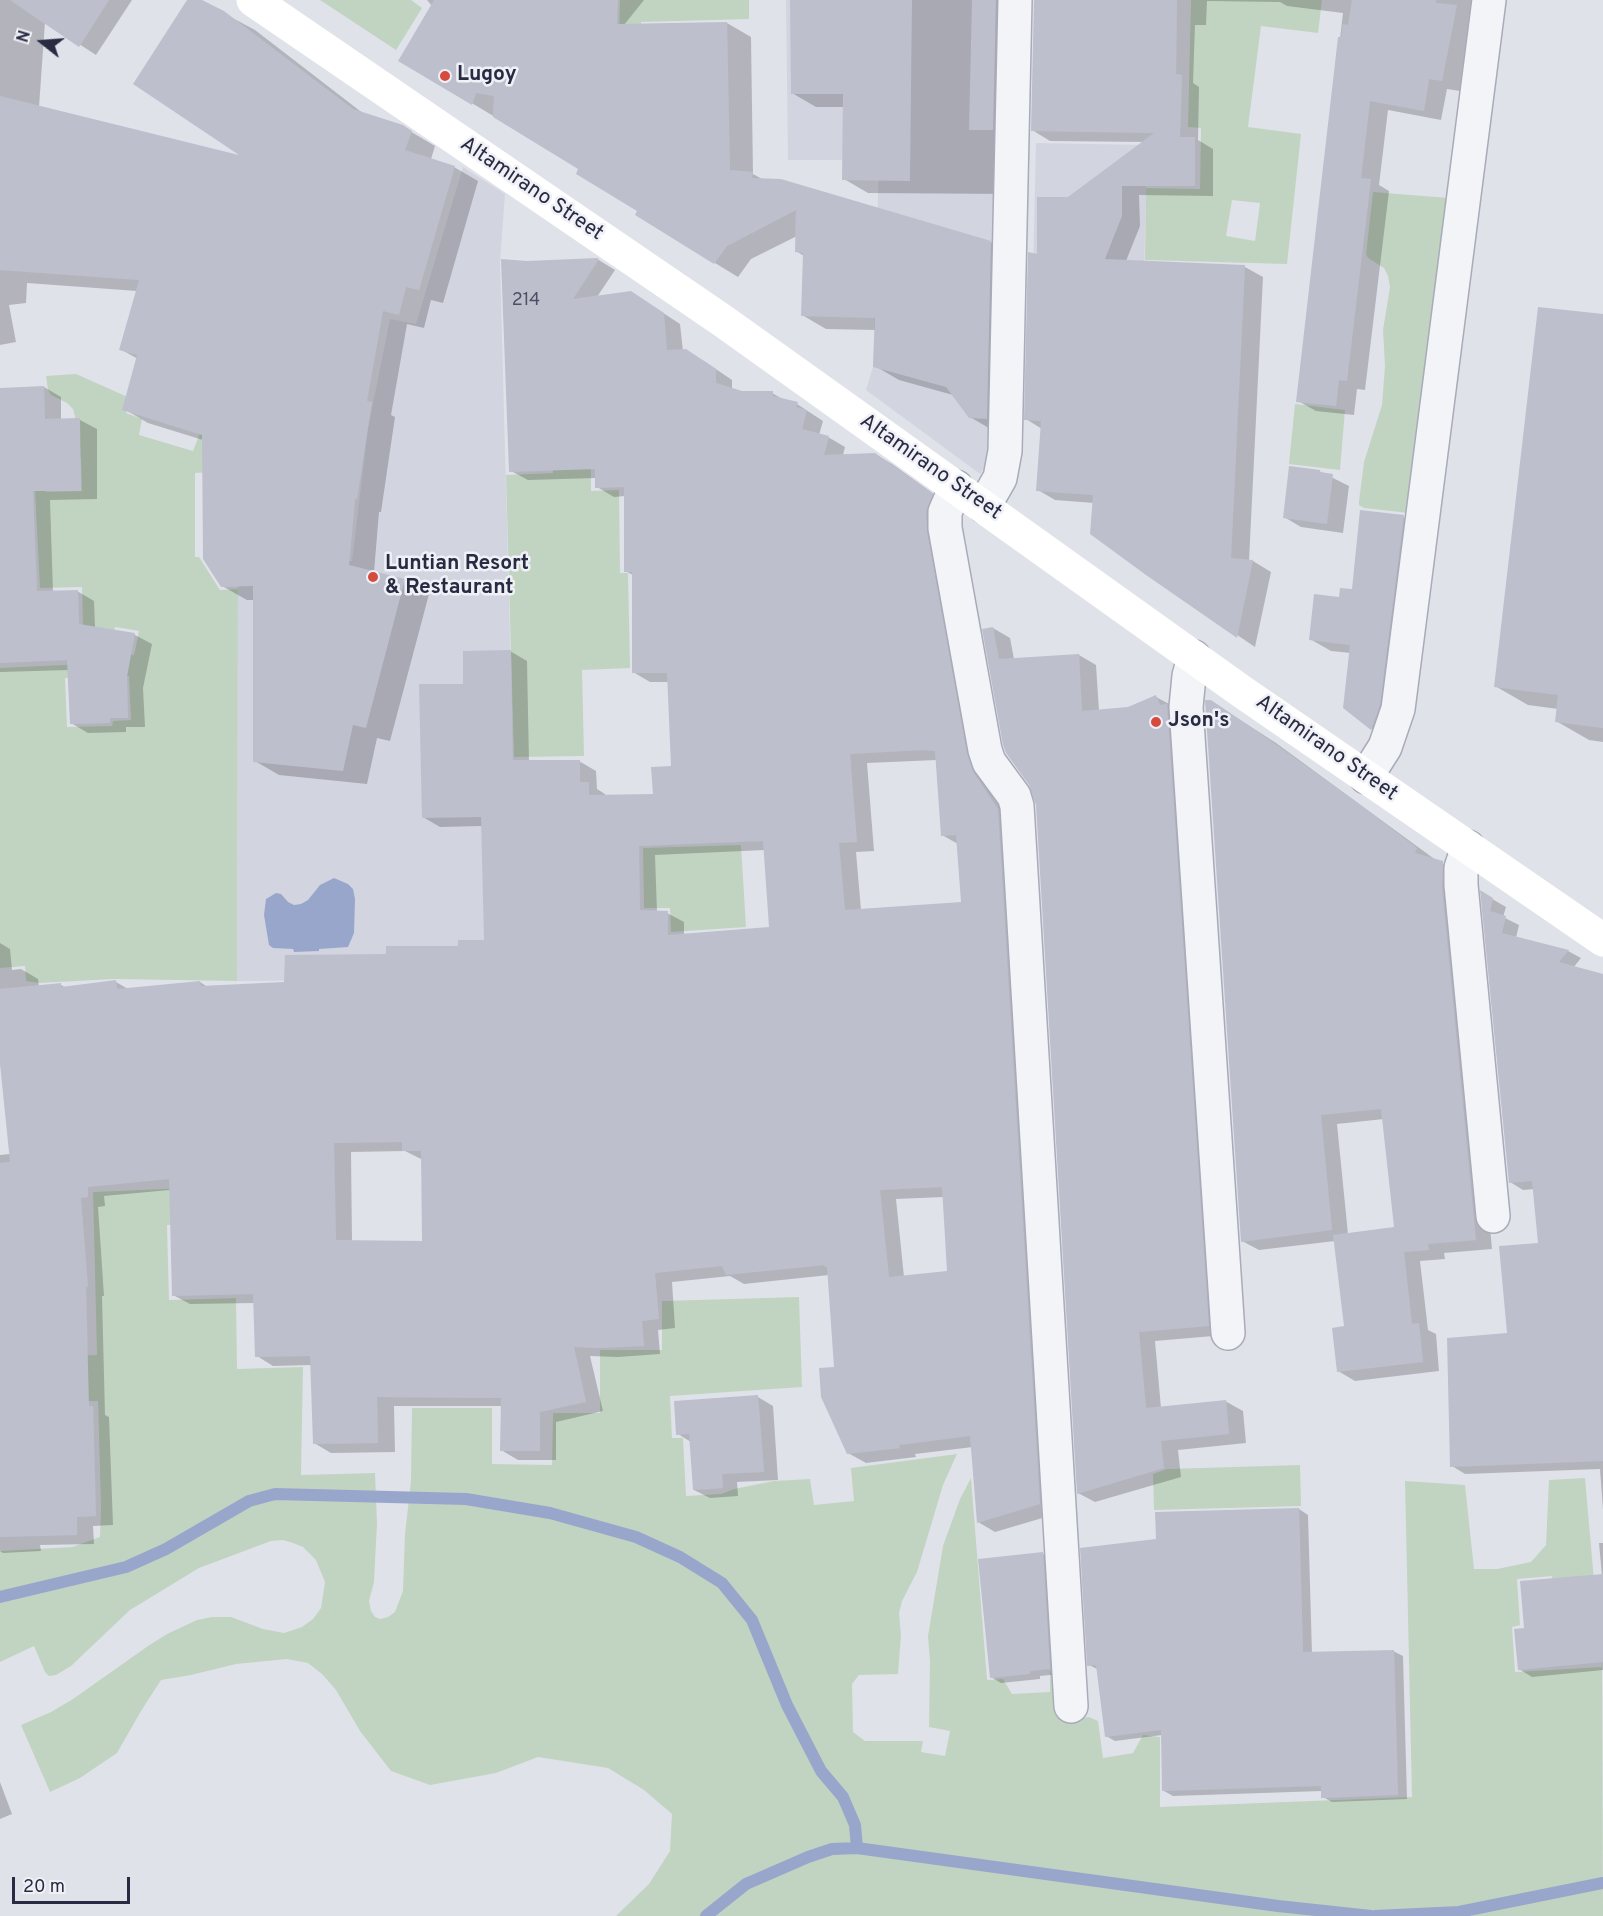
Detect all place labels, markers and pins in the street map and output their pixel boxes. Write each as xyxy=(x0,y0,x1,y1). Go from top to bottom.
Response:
place label: Lugoy xyxy=(457,63,517,89)
marker: Lugoy xyxy=(438,69,452,83)
place label: Luntian Resort & Restaurant xyxy=(385,552,529,602)
marker: Luntian Resort & Restaurant xyxy=(366,570,380,584)
place label: Json's xyxy=(1168,709,1229,735)
marker: Json's xyxy=(1149,715,1163,729)

